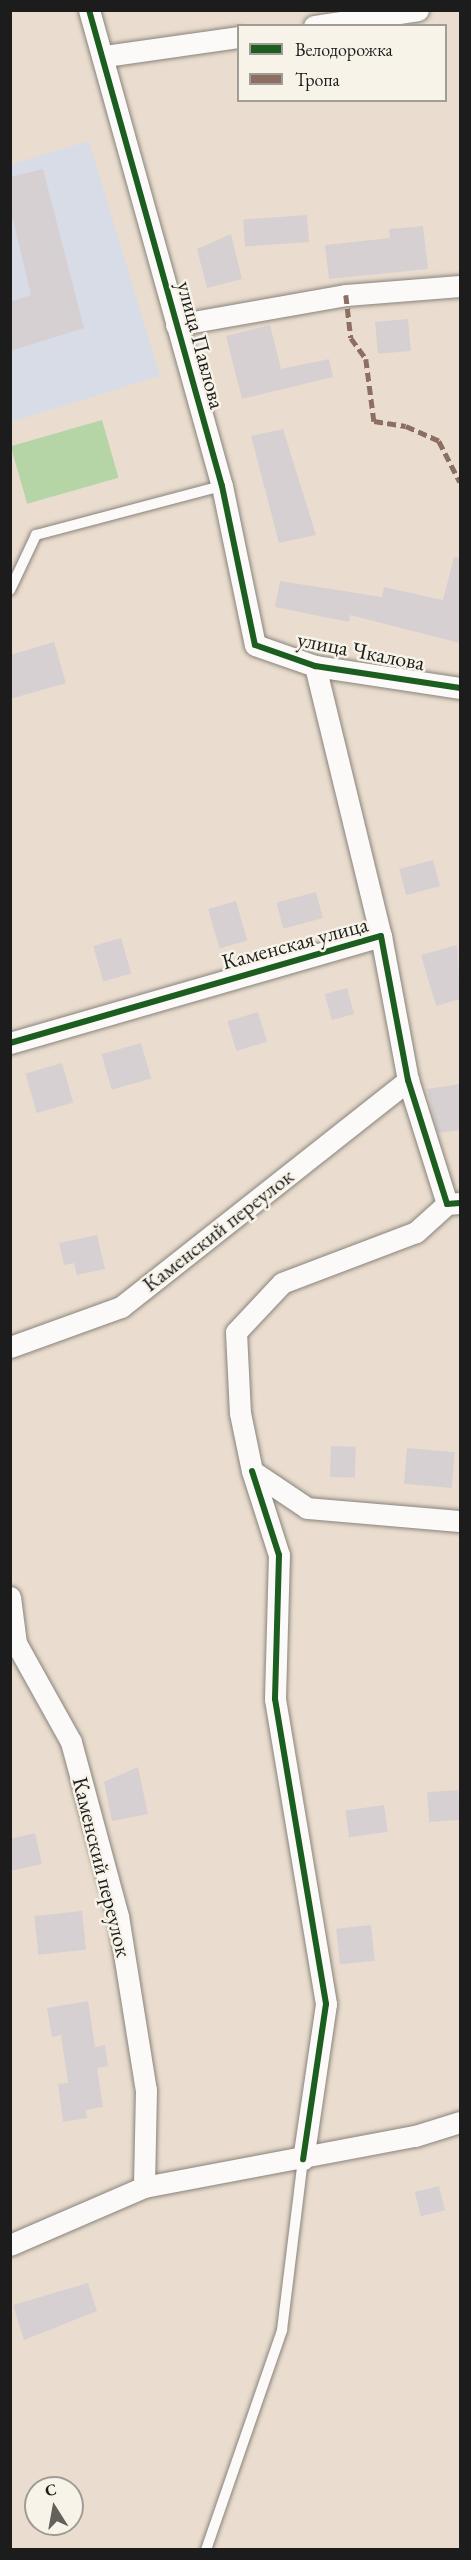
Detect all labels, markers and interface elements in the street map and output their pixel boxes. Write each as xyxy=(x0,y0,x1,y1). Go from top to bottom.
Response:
legend xyxy=(237,24,447,102)
text: Велодорожка xyxy=(295,38,393,61)
text: Тропа xyxy=(295,68,340,91)
street label: улица Павлова xyxy=(171,278,231,412)
street label: улица Чкалова xyxy=(295,626,427,676)
street label: Каменская улица xyxy=(219,911,371,975)
street label: Каменский переулок xyxy=(137,1163,299,1297)
street label: Каменский переулок xyxy=(67,1774,137,1960)
north arrow xyxy=(24,2476,84,2536)
text: С xyxy=(43,2478,58,2501)

